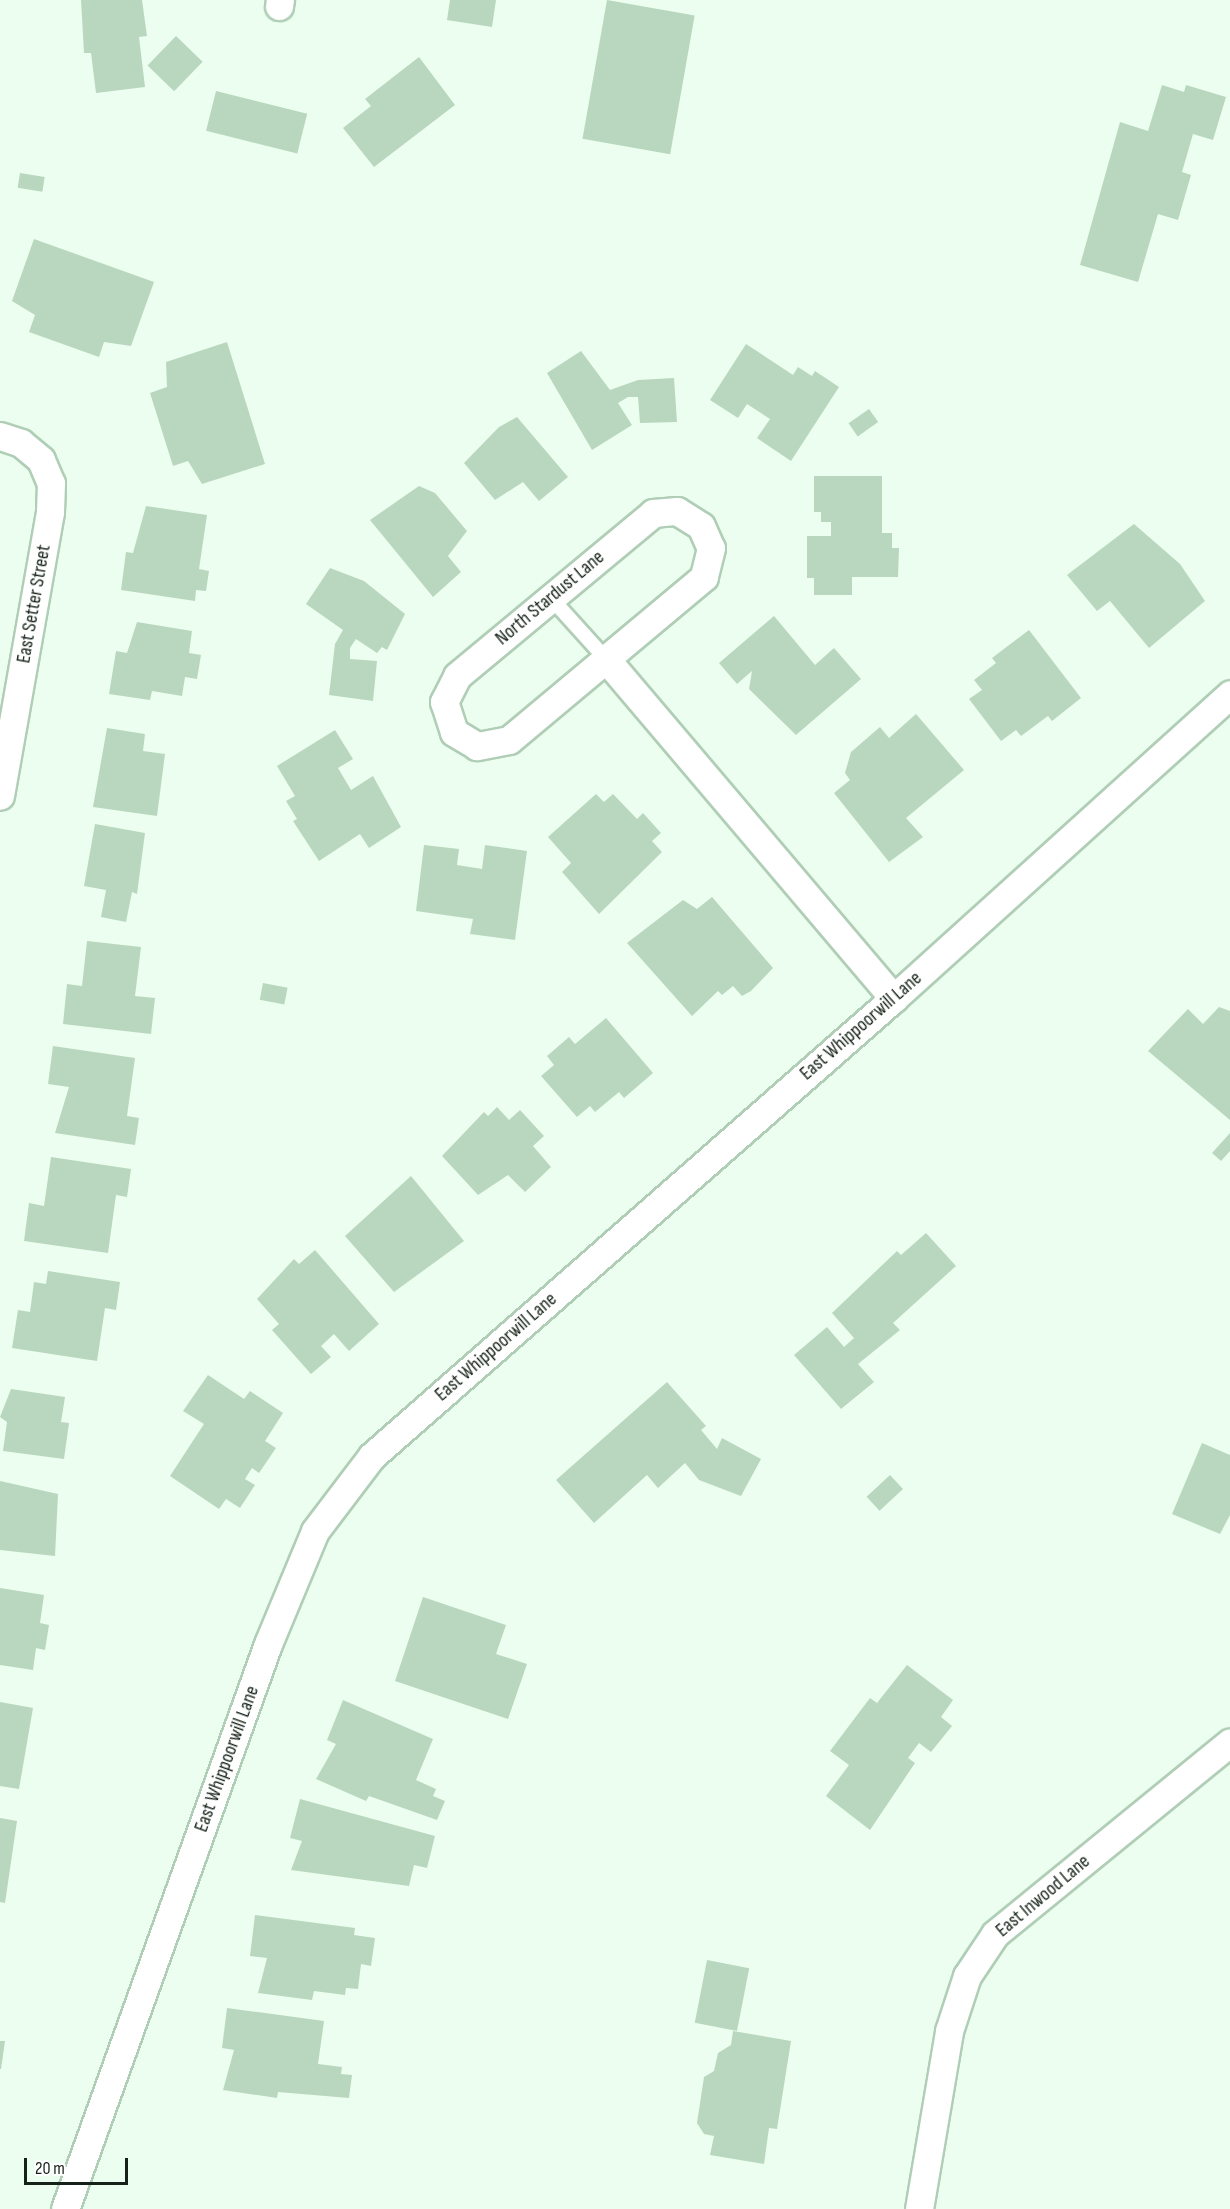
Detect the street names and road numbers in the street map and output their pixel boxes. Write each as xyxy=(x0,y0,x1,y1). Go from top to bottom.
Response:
street label: East Setter Street xyxy=(12,543,56,665)
street label: North Stardust Lane xyxy=(491,545,609,651)
street label: East Whippoorwill Lane xyxy=(795,966,927,1086)
street label: East Whippoorwill Lane xyxy=(430,1287,562,1407)
street label: East Whippoorwill Lane xyxy=(189,1683,265,1835)
street label: East Inwood Lane xyxy=(991,1850,1095,1942)

